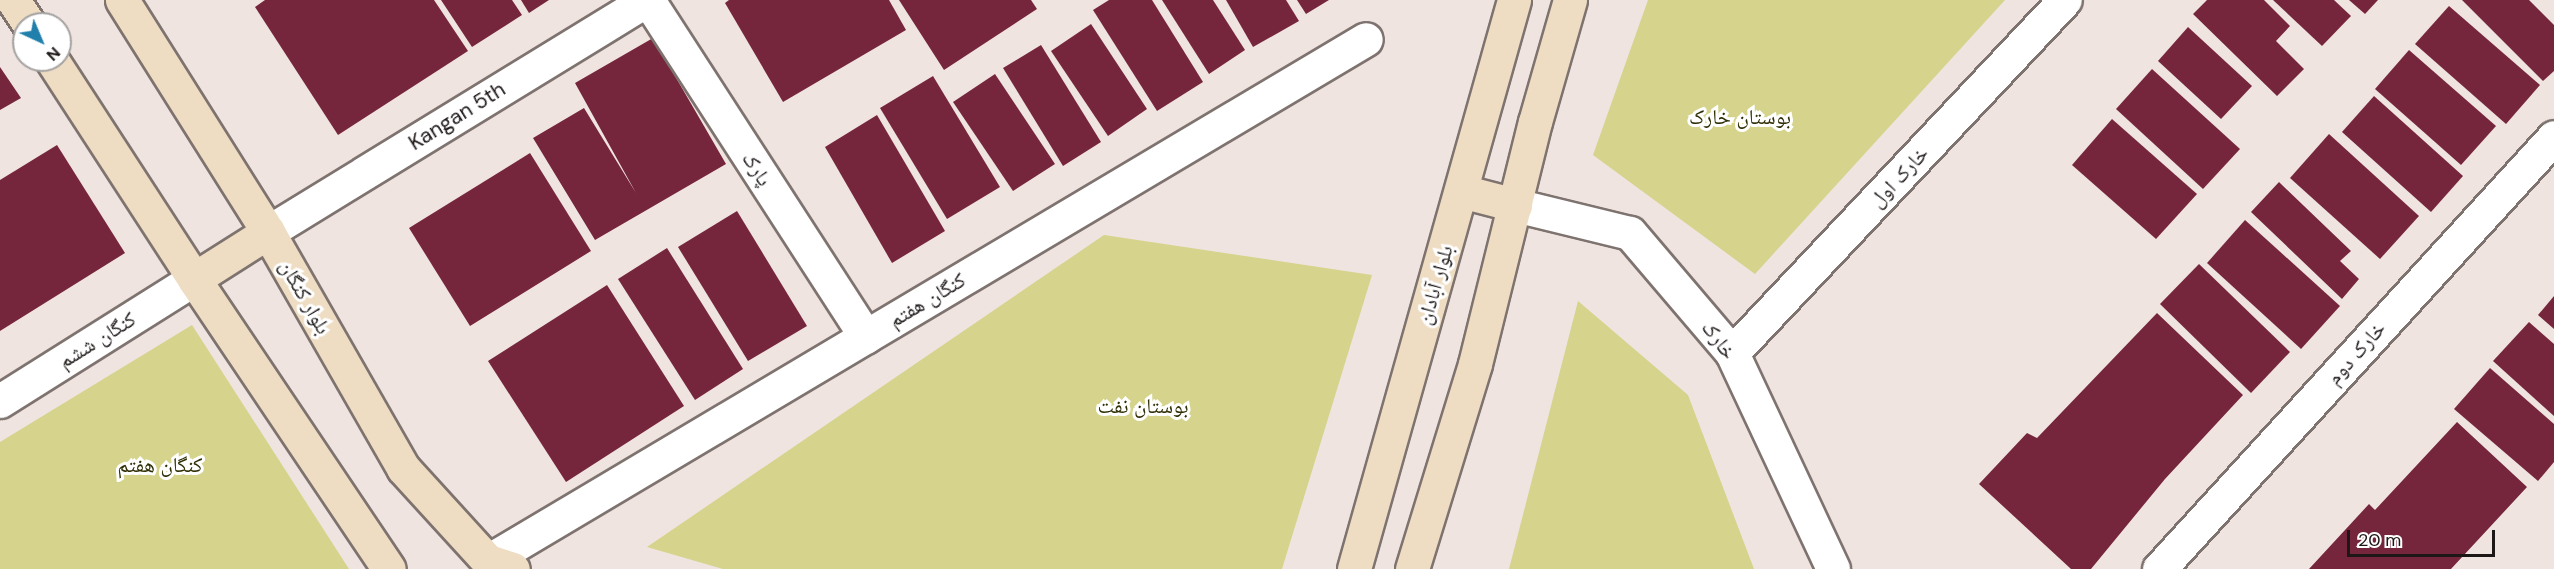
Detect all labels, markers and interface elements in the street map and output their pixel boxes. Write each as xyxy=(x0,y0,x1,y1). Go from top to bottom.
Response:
north arrow xyxy=(12,12,72,72)
text: N xyxy=(42,42,65,65)
street label: Kangan 5th xyxy=(404,76,510,156)
park label: بوستان خارک xyxy=(1689,104,1791,130)
street label: خارک اول xyxy=(1864,141,1934,213)
street label: پارک xyxy=(737,147,777,191)
street label: بلوار آبادان xyxy=(1412,242,1458,328)
street label: بلوار کنگان xyxy=(274,255,336,339)
street label: کنگان هفتم xyxy=(884,267,970,333)
street label: کنگان ششم xyxy=(54,306,140,374)
street label: خارک xyxy=(1696,316,1742,364)
street label: خارک دوم xyxy=(2321,316,2391,390)
park label: بوستان نفت xyxy=(1097,393,1189,419)
park label: کنگان هفتم xyxy=(117,452,203,478)
scale bar xyxy=(2350,518,2498,556)
text: 20 m xyxy=(2358,528,2401,552)

